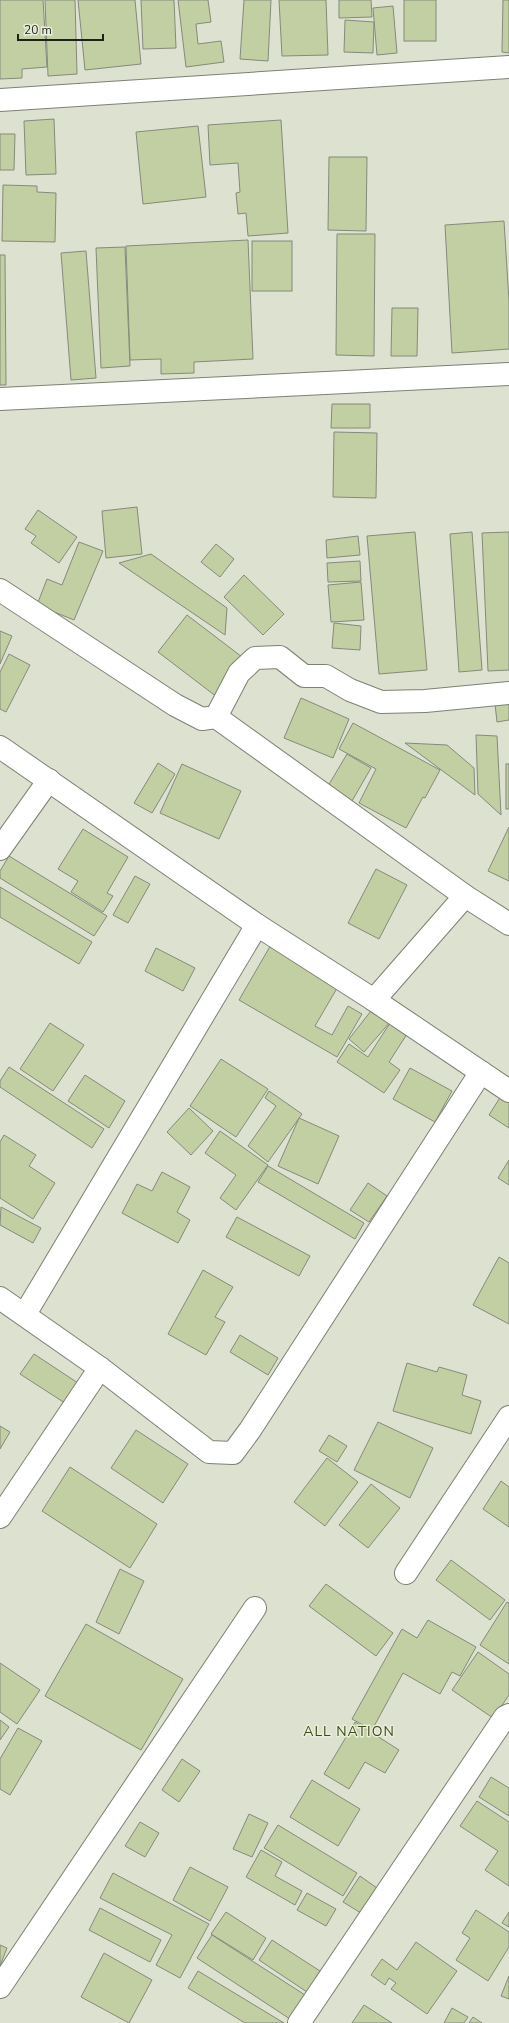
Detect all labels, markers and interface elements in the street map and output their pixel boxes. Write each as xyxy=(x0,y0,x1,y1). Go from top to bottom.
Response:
scale bar xyxy=(18,16,103,42)
text: 20 m xyxy=(24,22,52,38)
district label: ALL NATION xyxy=(303,1722,395,1741)

